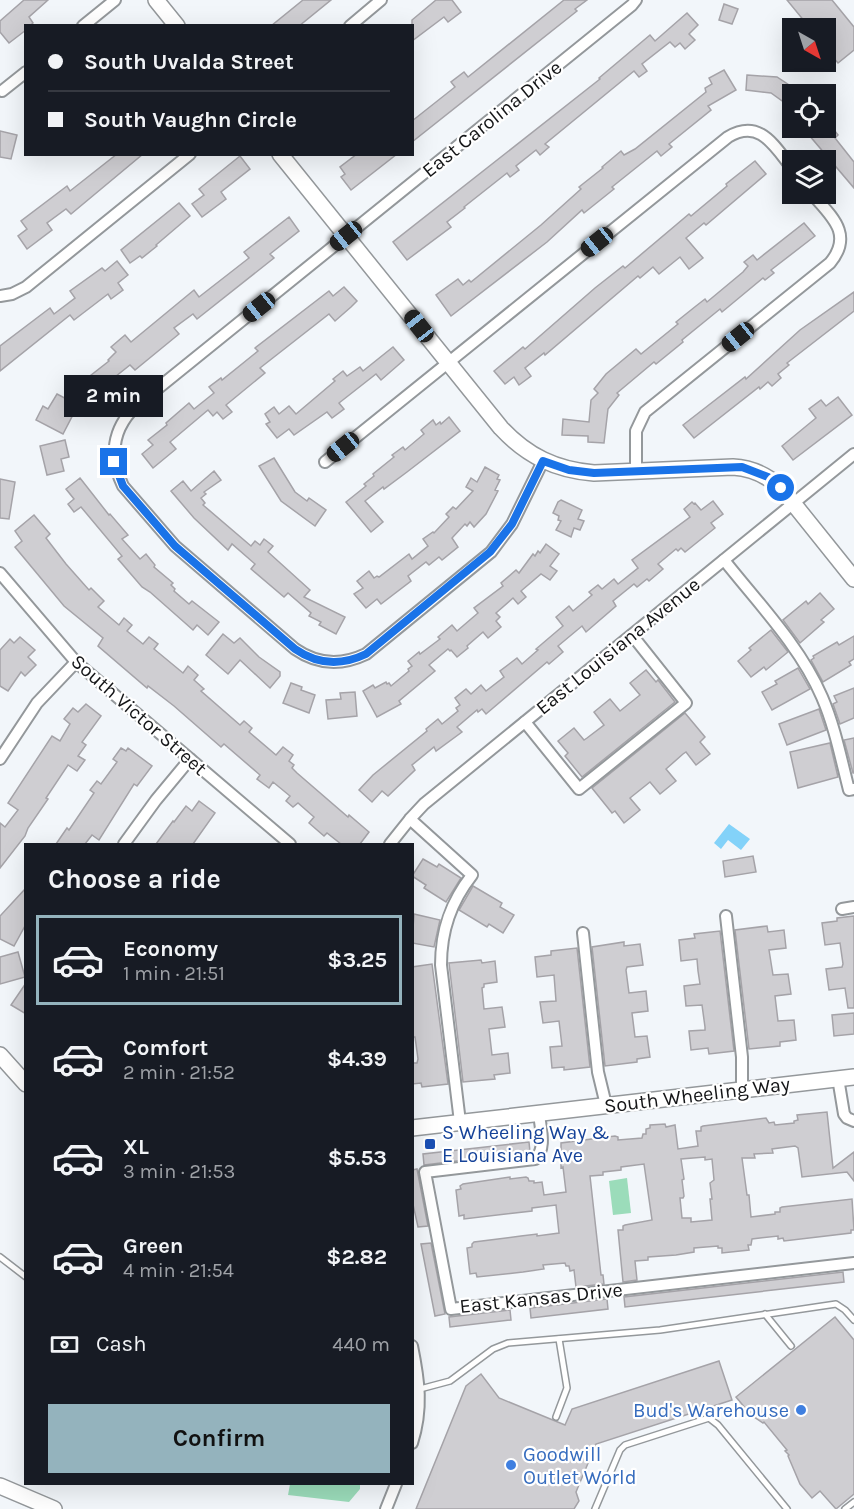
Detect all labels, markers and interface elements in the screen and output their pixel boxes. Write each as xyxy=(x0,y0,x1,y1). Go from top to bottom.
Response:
north arrow xyxy=(782,18,836,72)
map controls xyxy=(782,18,836,204)
text: South Uvalda Street xyxy=(84,49,294,75)
street label: East Carolina Drive xyxy=(418,56,566,182)
button: locate xyxy=(782,84,836,138)
text: South Vaughn Circle xyxy=(84,107,297,133)
button: layers xyxy=(782,150,836,204)
car xyxy=(326,218,366,254)
car xyxy=(577,224,617,260)
car xyxy=(239,289,279,325)
car xyxy=(401,306,437,346)
car xyxy=(718,319,758,355)
callout: 2 min xyxy=(64,375,164,417)
text: 2 min xyxy=(86,384,141,407)
car xyxy=(323,429,363,465)
route end xyxy=(100,448,127,475)
route start xyxy=(767,474,794,501)
street label: East Louisiana Avenue xyxy=(531,573,705,719)
street label: South Victor Street xyxy=(66,650,212,781)
text: Choose a ride xyxy=(48,863,221,895)
icon: car xyxy=(51,933,105,987)
text: Economy xyxy=(123,936,218,962)
text: $3.25 xyxy=(327,947,387,973)
text: 1 min · 21:51 xyxy=(123,962,225,985)
icon: car xyxy=(51,1032,105,1086)
text: Comfort xyxy=(123,1035,208,1061)
text: $4.39 xyxy=(327,1046,387,1072)
text: 2 min · 21:52 xyxy=(123,1061,235,1084)
street label: South Wheeling Way xyxy=(603,1072,791,1118)
place label: S Wheeling Way & E Louisiana Ave xyxy=(442,1121,610,1167)
icon: car xyxy=(51,1131,105,1185)
text: XL xyxy=(123,1134,149,1160)
marker: S Wheeling Way & E Louisiana Ave xyxy=(423,1137,437,1151)
text: $5.53 xyxy=(328,1145,387,1171)
text: 3 min · 21:53 xyxy=(123,1160,235,1183)
icon: car xyxy=(51,1230,105,1284)
text: Green xyxy=(123,1233,184,1259)
text: $2.82 xyxy=(326,1244,387,1270)
text: 4 min · 21:54 xyxy=(123,1259,234,1282)
street label: East Kansas Drive xyxy=(458,1278,624,1318)
icon: cash xyxy=(48,1328,81,1361)
text: Cash xyxy=(96,1331,146,1357)
text: 440 m xyxy=(332,1333,390,1356)
place label: Bud's Warehouse xyxy=(633,1399,789,1422)
marker: Bud's Warehouse xyxy=(794,1403,808,1417)
button: Confirm xyxy=(48,1404,390,1473)
place label: Goodwill Outlet World xyxy=(523,1443,637,1489)
marker: Goodwill Outlet World xyxy=(504,1458,518,1472)

